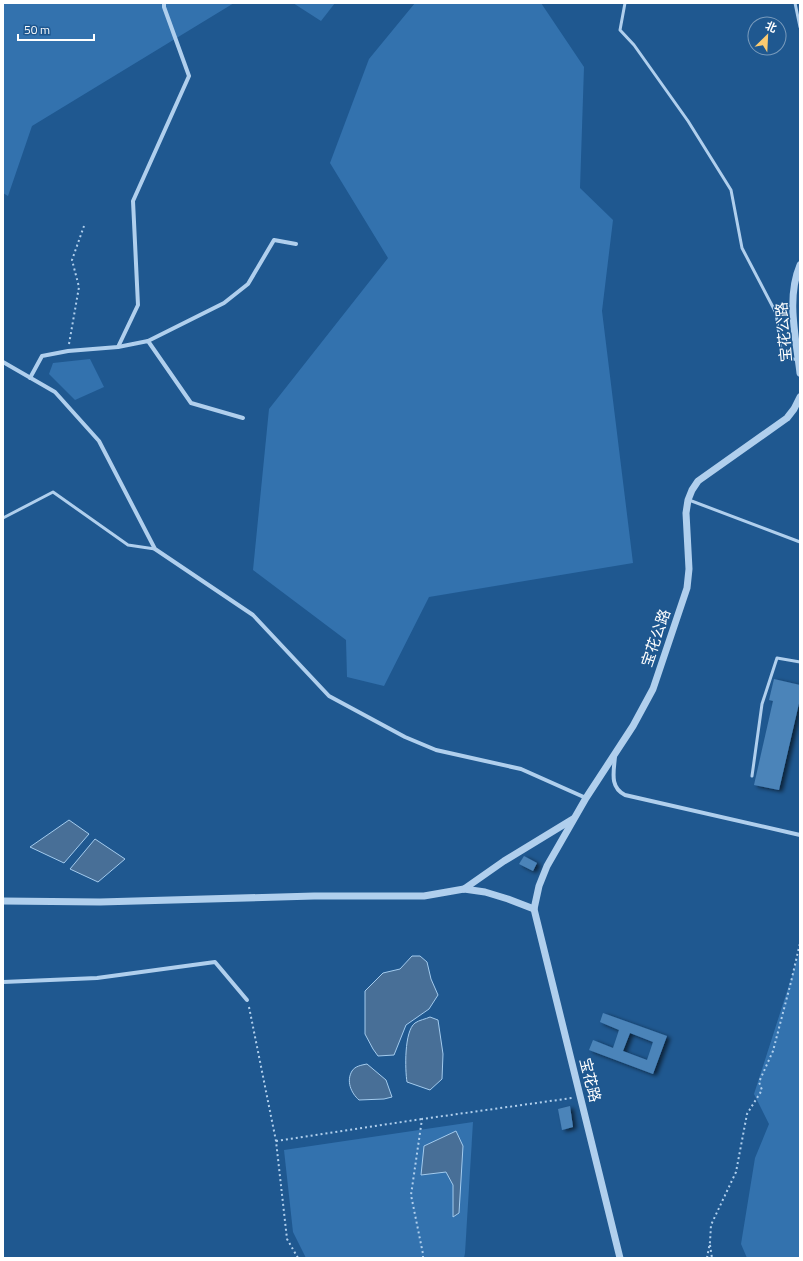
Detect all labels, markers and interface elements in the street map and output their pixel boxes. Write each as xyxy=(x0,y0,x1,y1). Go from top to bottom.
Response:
scale bar xyxy=(18,16,94,42)
north arrow xyxy=(747,16,787,56)
text: 北 xyxy=(763,17,779,36)
text: 50 m xyxy=(24,20,50,39)
street label: 宝花公路 xyxy=(769,301,798,363)
street label: 宝花公路 xyxy=(635,606,676,670)
street label: 宝花路 xyxy=(574,1055,607,1105)

